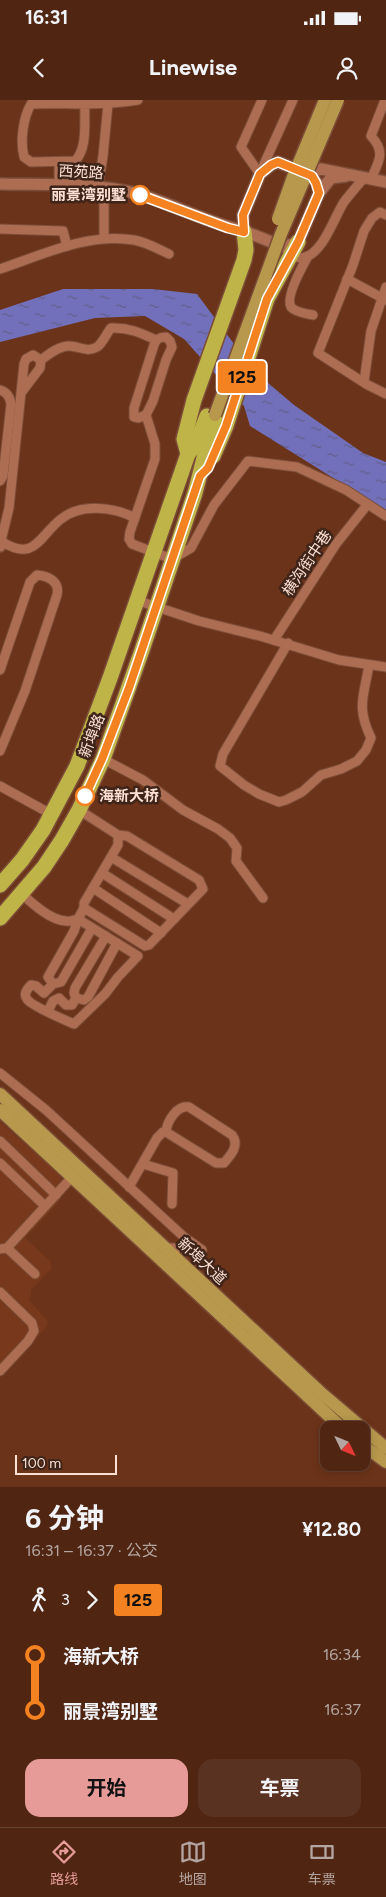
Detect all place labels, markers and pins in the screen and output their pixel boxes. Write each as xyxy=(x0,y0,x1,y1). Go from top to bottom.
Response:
marker: 丽景湾别墅 xyxy=(130,185,150,205)
place label: 丽景湾别墅 xyxy=(51,186,126,204)
marker: 海新大桥 xyxy=(75,786,95,806)
place label: 海新大桥 xyxy=(99,787,159,805)

